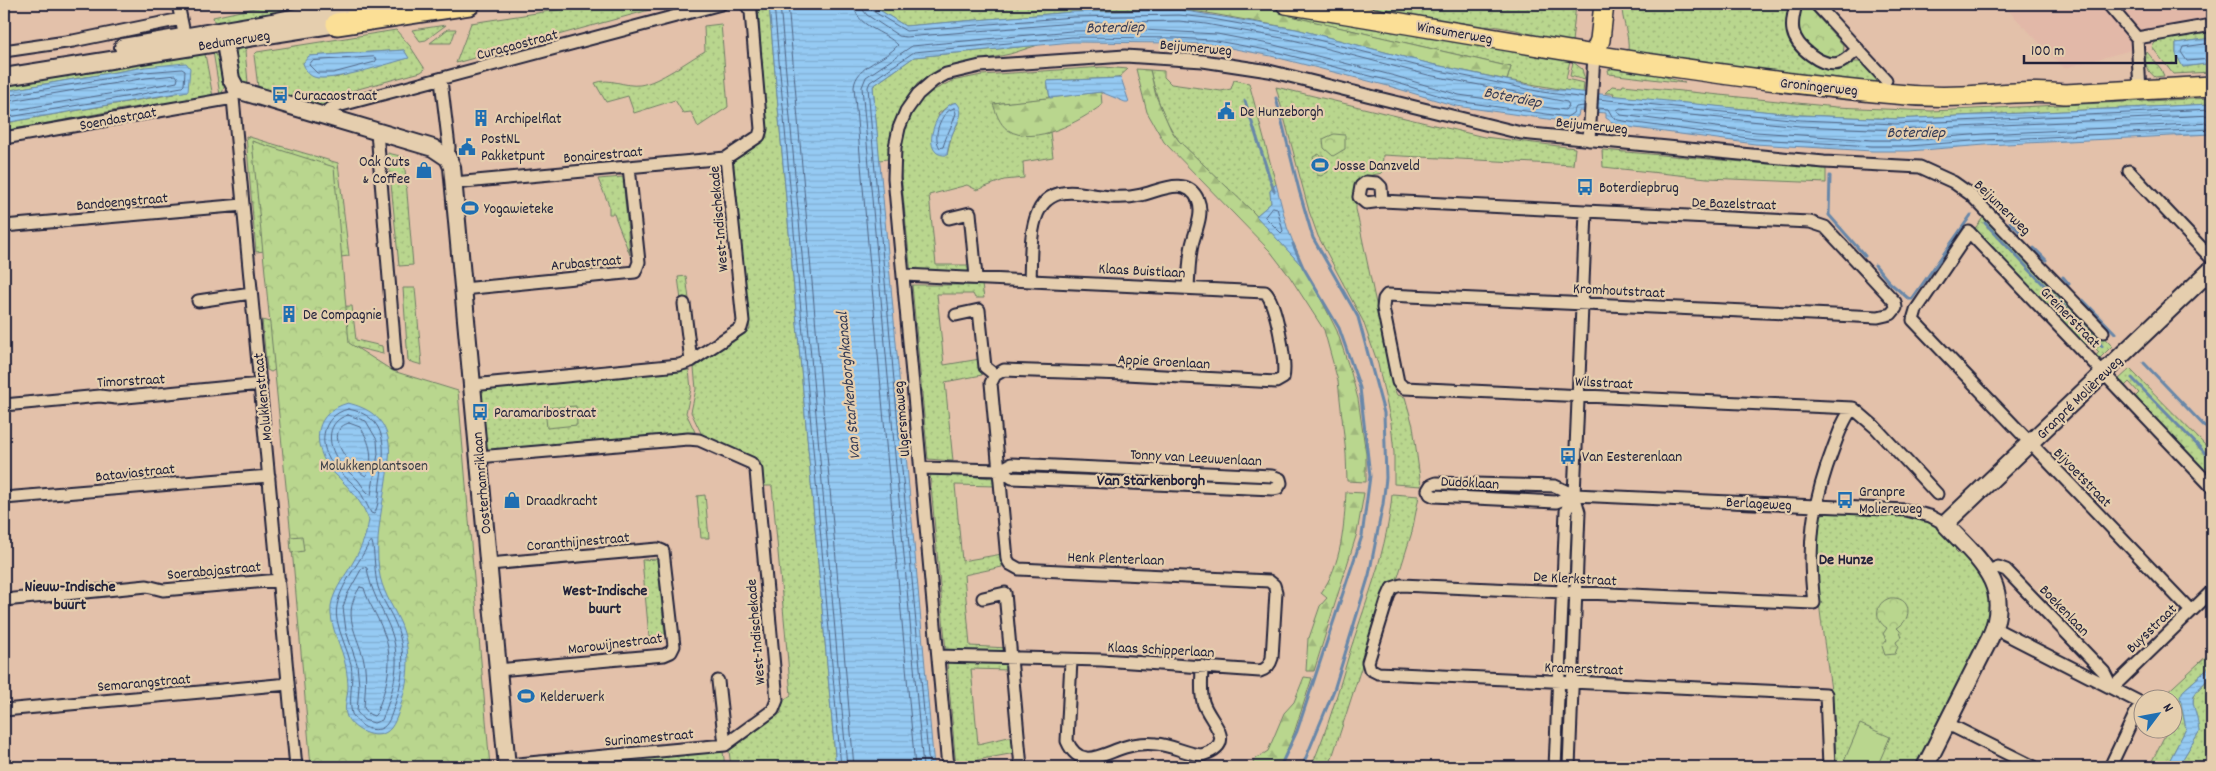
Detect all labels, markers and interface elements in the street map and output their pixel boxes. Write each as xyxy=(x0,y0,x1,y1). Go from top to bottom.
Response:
water label: Boterdiep xyxy=(1086,16,1145,41)
street label: Winsumerweg xyxy=(1415,17,1494,51)
street label: Curaçaostraat xyxy=(474,24,561,67)
street label: Bedumerweg xyxy=(197,25,272,59)
scale bar xyxy=(2024,32,2176,64)
street label: Beijumerweg xyxy=(1159,35,1233,63)
text: 100 m xyxy=(2031,41,2064,63)
street label: Groningerweg xyxy=(1779,73,1859,103)
water label: Boterdiep xyxy=(1482,82,1544,115)
bus stop icon: Curacaostraat xyxy=(270,85,290,105)
place label: Curacaostraat xyxy=(294,86,378,108)
public building icon: De Hunzeborgh xyxy=(1216,101,1236,121)
street label: Soendastraat xyxy=(78,102,159,138)
place label: De Hunzeborgh xyxy=(1240,102,1323,124)
building icon: Archipelflat xyxy=(471,108,491,128)
place label: Archipelflat xyxy=(495,109,562,131)
street label: Beijumerweg xyxy=(1555,112,1629,142)
water label: Boterdiep xyxy=(1887,122,1946,145)
place label: PostNL Pakketpunt xyxy=(481,129,546,168)
public building icon: PostNL Pakketpunt xyxy=(457,137,477,157)
street label: Bonairestraat xyxy=(563,142,644,170)
place label: Oak Cuts & Coffee xyxy=(359,152,410,191)
sports icon: Josse Danzveld xyxy=(1310,155,1330,175)
place label: Josse Danzveld xyxy=(1334,156,1420,178)
shop icon: Oak Cuts & Coffee xyxy=(414,160,434,180)
street label: West-Indischekade xyxy=(704,165,736,273)
street label: Beijumerweg xyxy=(1968,175,2035,241)
bus stop icon: Boterdiepbrug xyxy=(1575,177,1595,197)
place label: Boterdiepbrug xyxy=(1599,178,1679,200)
street label: Bandoengstraat xyxy=(75,188,169,218)
street label: De Bazelstraat xyxy=(1691,193,1777,217)
sports icon: Yogawieteke xyxy=(460,198,480,218)
place label: Yogawieteke xyxy=(484,199,554,221)
street label: Arubastraat xyxy=(550,250,623,278)
street label: Klaas Buistlaan xyxy=(1098,259,1186,285)
street label: Kromhoutstraat xyxy=(1572,279,1666,305)
street label: Greinerstraat xyxy=(2034,282,2105,355)
building icon: De Compagnie xyxy=(279,304,299,324)
place label: De Compagnie xyxy=(303,305,382,327)
water label: Van Starkenborghkanaal xyxy=(831,310,867,461)
street label: Appie Groenlaan xyxy=(1117,350,1211,376)
street label: Molukkenstraat xyxy=(248,351,280,442)
street label: Granpré Molièreweg xyxy=(2032,351,2129,446)
street label: Timorstraat xyxy=(96,369,166,395)
street label: Wilsstraat xyxy=(1574,371,1634,397)
street label: Ulgersmaweg xyxy=(889,380,917,458)
bus stop icon: Paramaribostraat xyxy=(470,402,490,422)
place label: Paramaribostraat xyxy=(494,403,597,425)
street label: Oosterhamriklaan xyxy=(468,431,498,535)
street label: Bijvoetstraat xyxy=(2047,443,2116,514)
street label: Tonny van Leeuwenlaan xyxy=(1129,445,1262,473)
bus stop icon: Van Eesterenlaan xyxy=(1558,446,1578,466)
place label: Van Eesterenlaan xyxy=(1582,447,1682,469)
park label: Molukkenplantsoen xyxy=(320,456,428,478)
street label: Bataviastraat xyxy=(94,459,176,489)
district label: Van Starkenborgh xyxy=(1097,470,1205,493)
street label: Dudoklaan xyxy=(1440,471,1500,497)
place label: Granpre Moliereweg xyxy=(1859,482,1922,521)
shop icon: Draadkracht xyxy=(502,490,522,510)
bus stop icon: Granpre Moliereweg xyxy=(1835,490,1855,510)
place label: Draadkracht xyxy=(526,491,598,513)
street label: Berlageweg xyxy=(1725,492,1792,518)
street label: Coranthijnestraat xyxy=(526,527,631,558)
street label: Henk Plenterlaan xyxy=(1067,547,1165,573)
district label: De Hunze xyxy=(1819,549,1873,572)
street label: Soerabajastraat xyxy=(166,557,262,587)
street label: De Klerkstraat xyxy=(1533,567,1618,593)
district label: Nieuw-Indische buurt xyxy=(25,576,115,617)
street label: West-Indischekade xyxy=(741,578,773,686)
district label: West-Indische buurt xyxy=(563,580,647,621)
street label: Boekenlaan xyxy=(2033,580,2094,642)
street label: Buysstraat xyxy=(2122,599,2183,659)
street label: Marowijnestraat xyxy=(567,628,664,662)
street label: Klaas Schipperlaan xyxy=(1107,637,1215,665)
street label: Kramerstraat xyxy=(1544,658,1624,682)
street label: Semarangstraat xyxy=(97,669,192,699)
sports icon: Kelderwerk xyxy=(516,686,536,706)
place label: Kelderwerk xyxy=(540,687,604,709)
north arrow xyxy=(2134,688,2184,738)
text: N xyxy=(2157,700,2178,716)
street label: Surinamestraat xyxy=(604,724,695,754)

